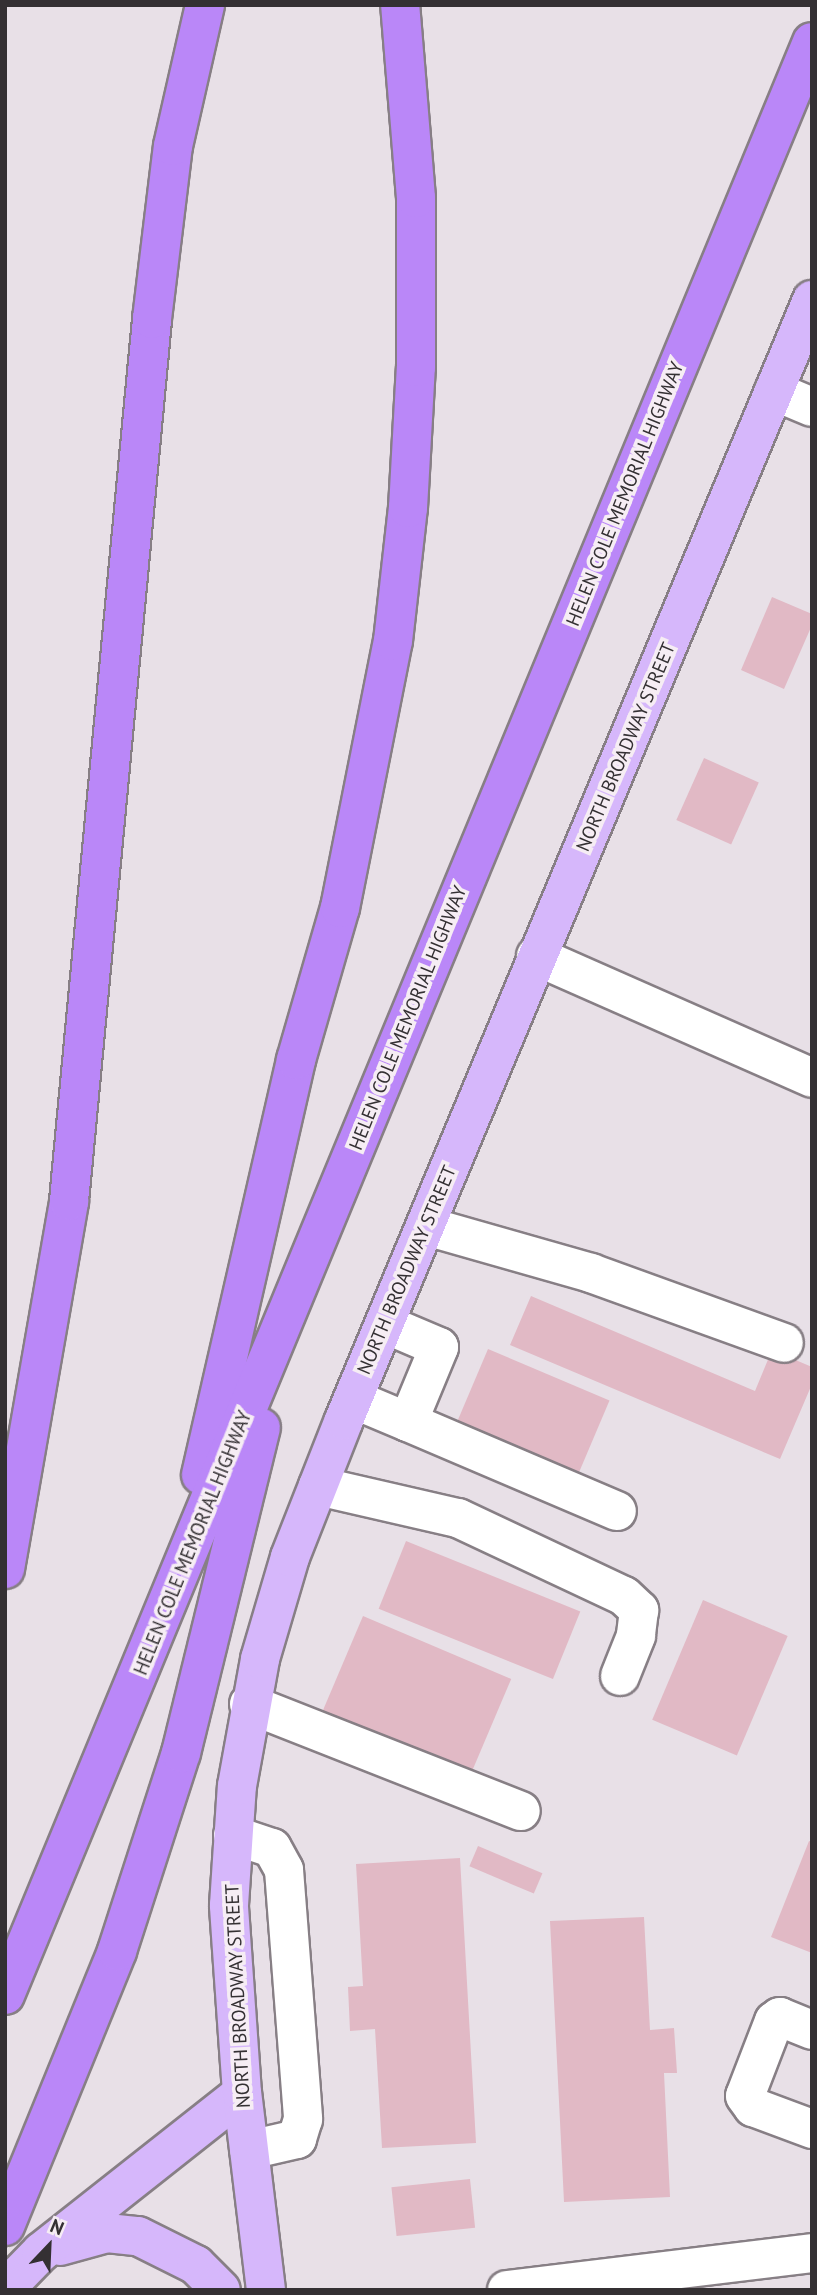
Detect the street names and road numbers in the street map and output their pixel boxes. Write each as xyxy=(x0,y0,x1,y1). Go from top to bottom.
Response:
street label: HELEN COLE MEMORIAL HIGHWAY xyxy=(561,358,689,630)
street label: NORTH BROADWAY STREET xyxy=(572,639,680,855)
street label: HELEN COLE MEMORIAL HIGHWAY xyxy=(344,882,472,1154)
street label: NORTH BROADWAY STREET xyxy=(353,1162,461,1378)
street label: HELEN COLE MEMORIAL HIGHWAY xyxy=(129,1407,257,1679)
street label: NORTH BROADWAY STREET xyxy=(221,1883,255,2109)

